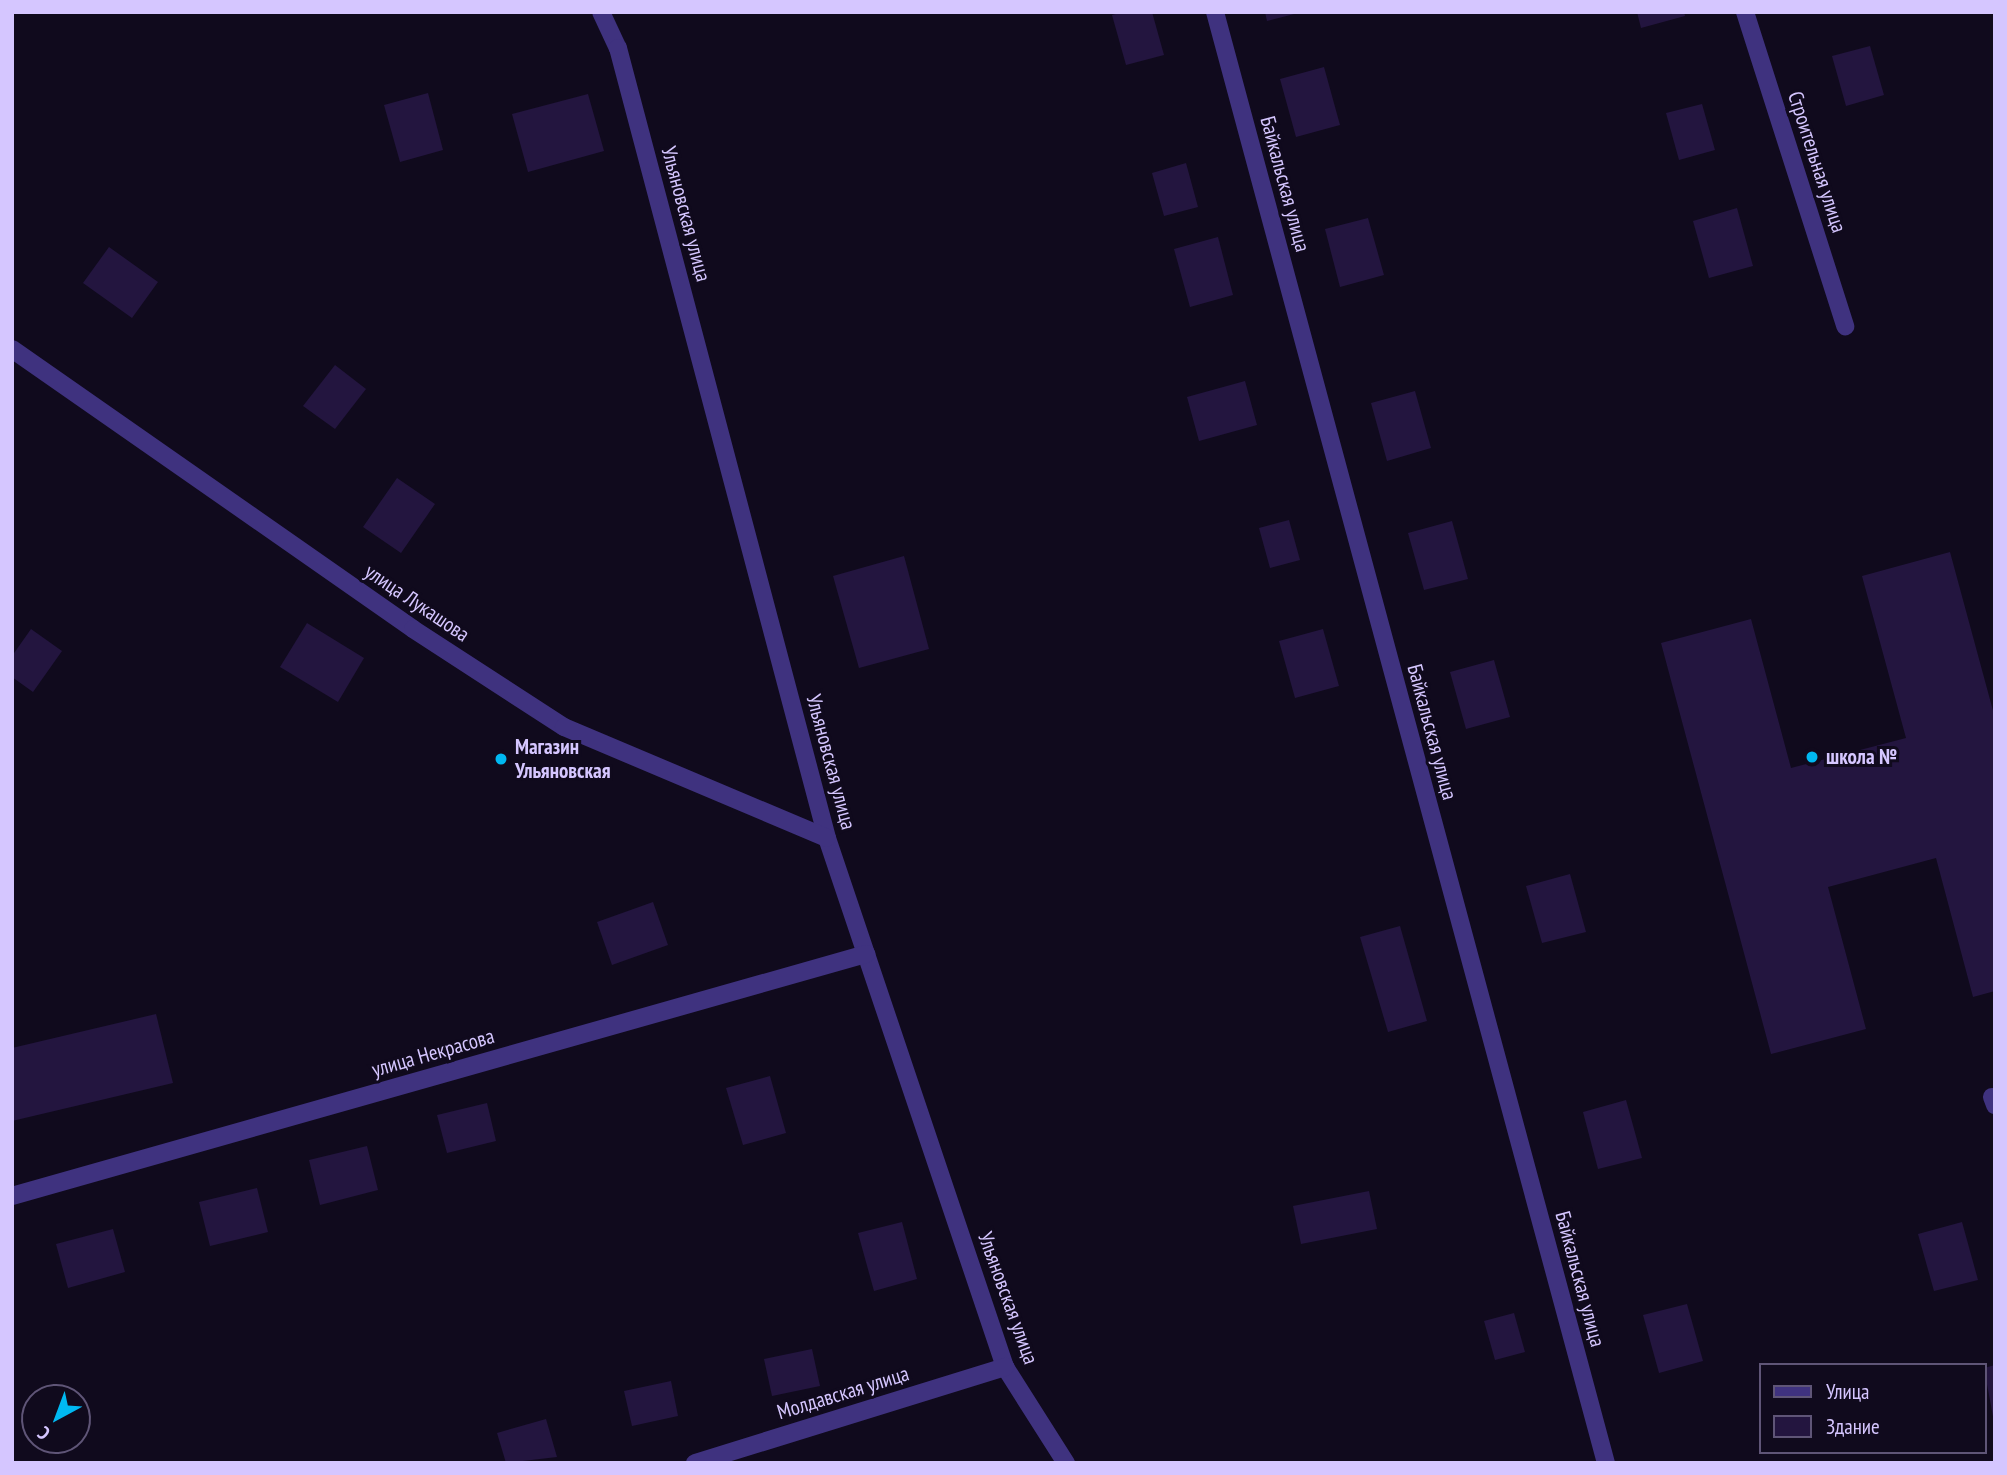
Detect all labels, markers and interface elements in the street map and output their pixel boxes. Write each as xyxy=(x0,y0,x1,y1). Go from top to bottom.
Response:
street label: Строительная улица xyxy=(1782,88,1852,236)
street label: Байкальская улица xyxy=(1255,113,1315,255)
street label: Ульяновская улица xyxy=(656,144,716,284)
street label: улица Лукашова xyxy=(360,559,474,647)
street label: Байкальская улица xyxy=(1402,661,1462,803)
street label: Ульяновская улица xyxy=(801,692,861,832)
place label: Магазин Ульяновская xyxy=(515,734,611,784)
place label: школа № xyxy=(1826,744,1897,770)
marker: школа № xyxy=(1804,749,1820,765)
marker: Магазин Ульяновская xyxy=(493,751,509,767)
street label: улица Некрасова xyxy=(369,1023,497,1083)
street label: Байкальская улица xyxy=(1550,1208,1610,1350)
street label: Ульяновская улица xyxy=(972,1228,1044,1368)
street label: Молдавская улица xyxy=(774,1361,912,1425)
legend xyxy=(1758,1363,1986,1454)
text: Улица xyxy=(1826,1378,1869,1405)
north arrow xyxy=(21,1384,91,1454)
text: Здание xyxy=(1826,1413,1880,1440)
text: С xyxy=(32,1421,55,1445)

